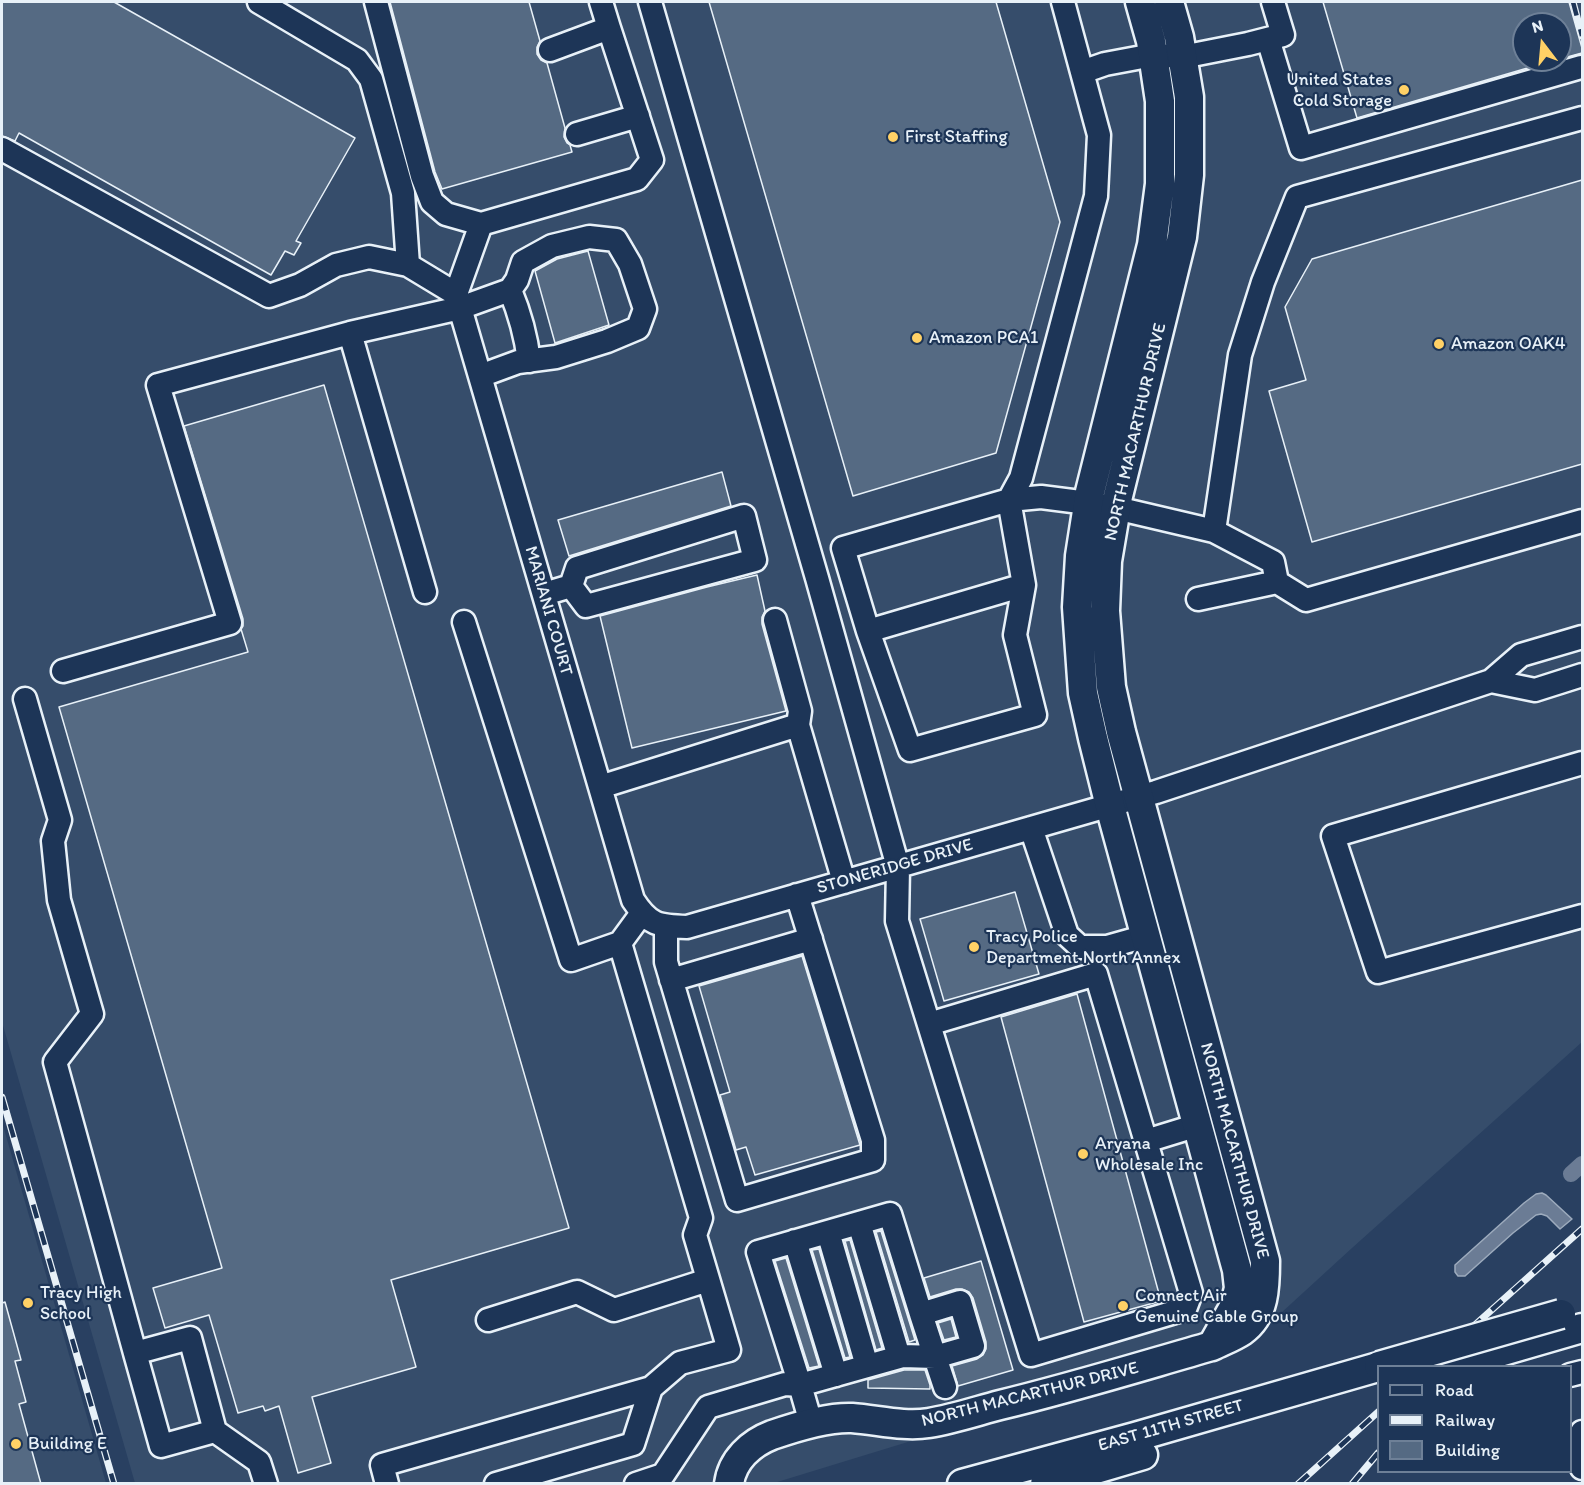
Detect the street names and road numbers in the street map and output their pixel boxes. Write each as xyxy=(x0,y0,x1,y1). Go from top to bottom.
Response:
street label: NORTH MACARTHUR DRIVE xyxy=(1100,321,1172,543)
street label: MARIANI COURT xyxy=(519,544,577,678)
street label: STONERIDGE DRIVE xyxy=(814,834,976,900)
street label: NORTH MACARTHUR DRIVE xyxy=(1195,1041,1273,1261)
street label: NORTH MACARTHUR DRIVE xyxy=(919,1358,1141,1432)
street label: EAST 11TH STREET xyxy=(1096,1395,1246,1457)

